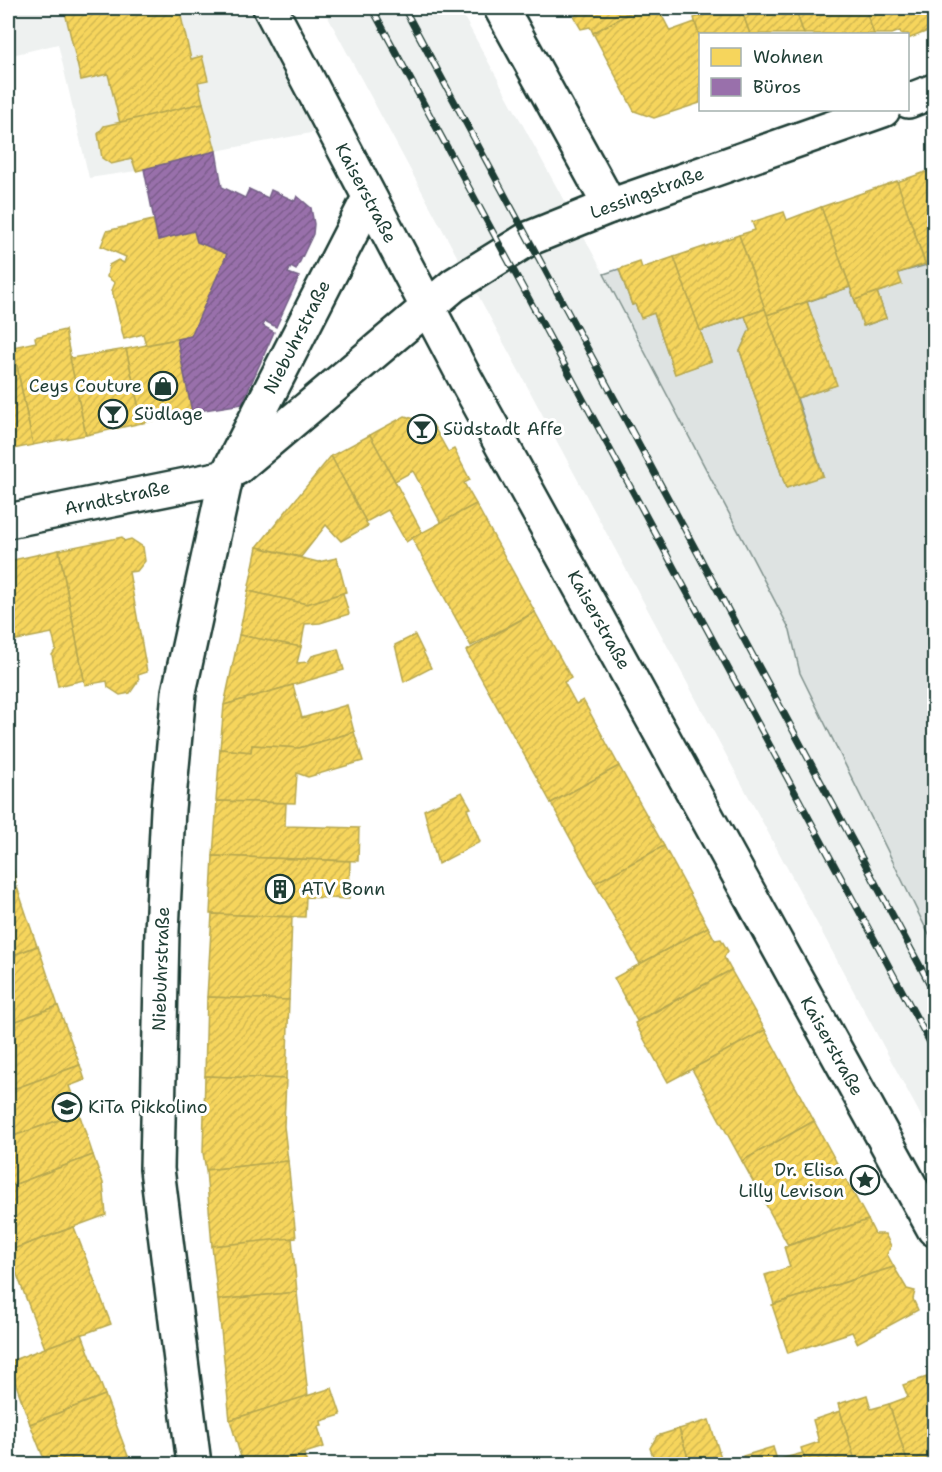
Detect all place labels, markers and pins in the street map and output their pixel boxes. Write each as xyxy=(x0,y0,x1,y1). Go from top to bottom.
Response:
shop icon: Ceys Couture xyxy=(147,370,179,402)
place label: Ceys Couture xyxy=(29,374,142,398)
bar icon: Südlage xyxy=(97,398,129,430)
place label: Südlage xyxy=(134,402,203,426)
bar icon: Südstadt Affe xyxy=(406,413,438,445)
place label: Südstadt Affe xyxy=(443,417,563,441)
building icon: ATV Bonn xyxy=(264,873,296,905)
place label: ATV Bonn xyxy=(301,877,385,901)
school or university icon: KiTa Pikkolino xyxy=(51,1091,83,1123)
place label: KiTa Pikkolino xyxy=(88,1095,208,1119)
place label: Dr. Elisa Lilly Levison xyxy=(739,1158,844,1203)
place icon: Dr. Elisa Lilly Levison xyxy=(849,1164,881,1196)

